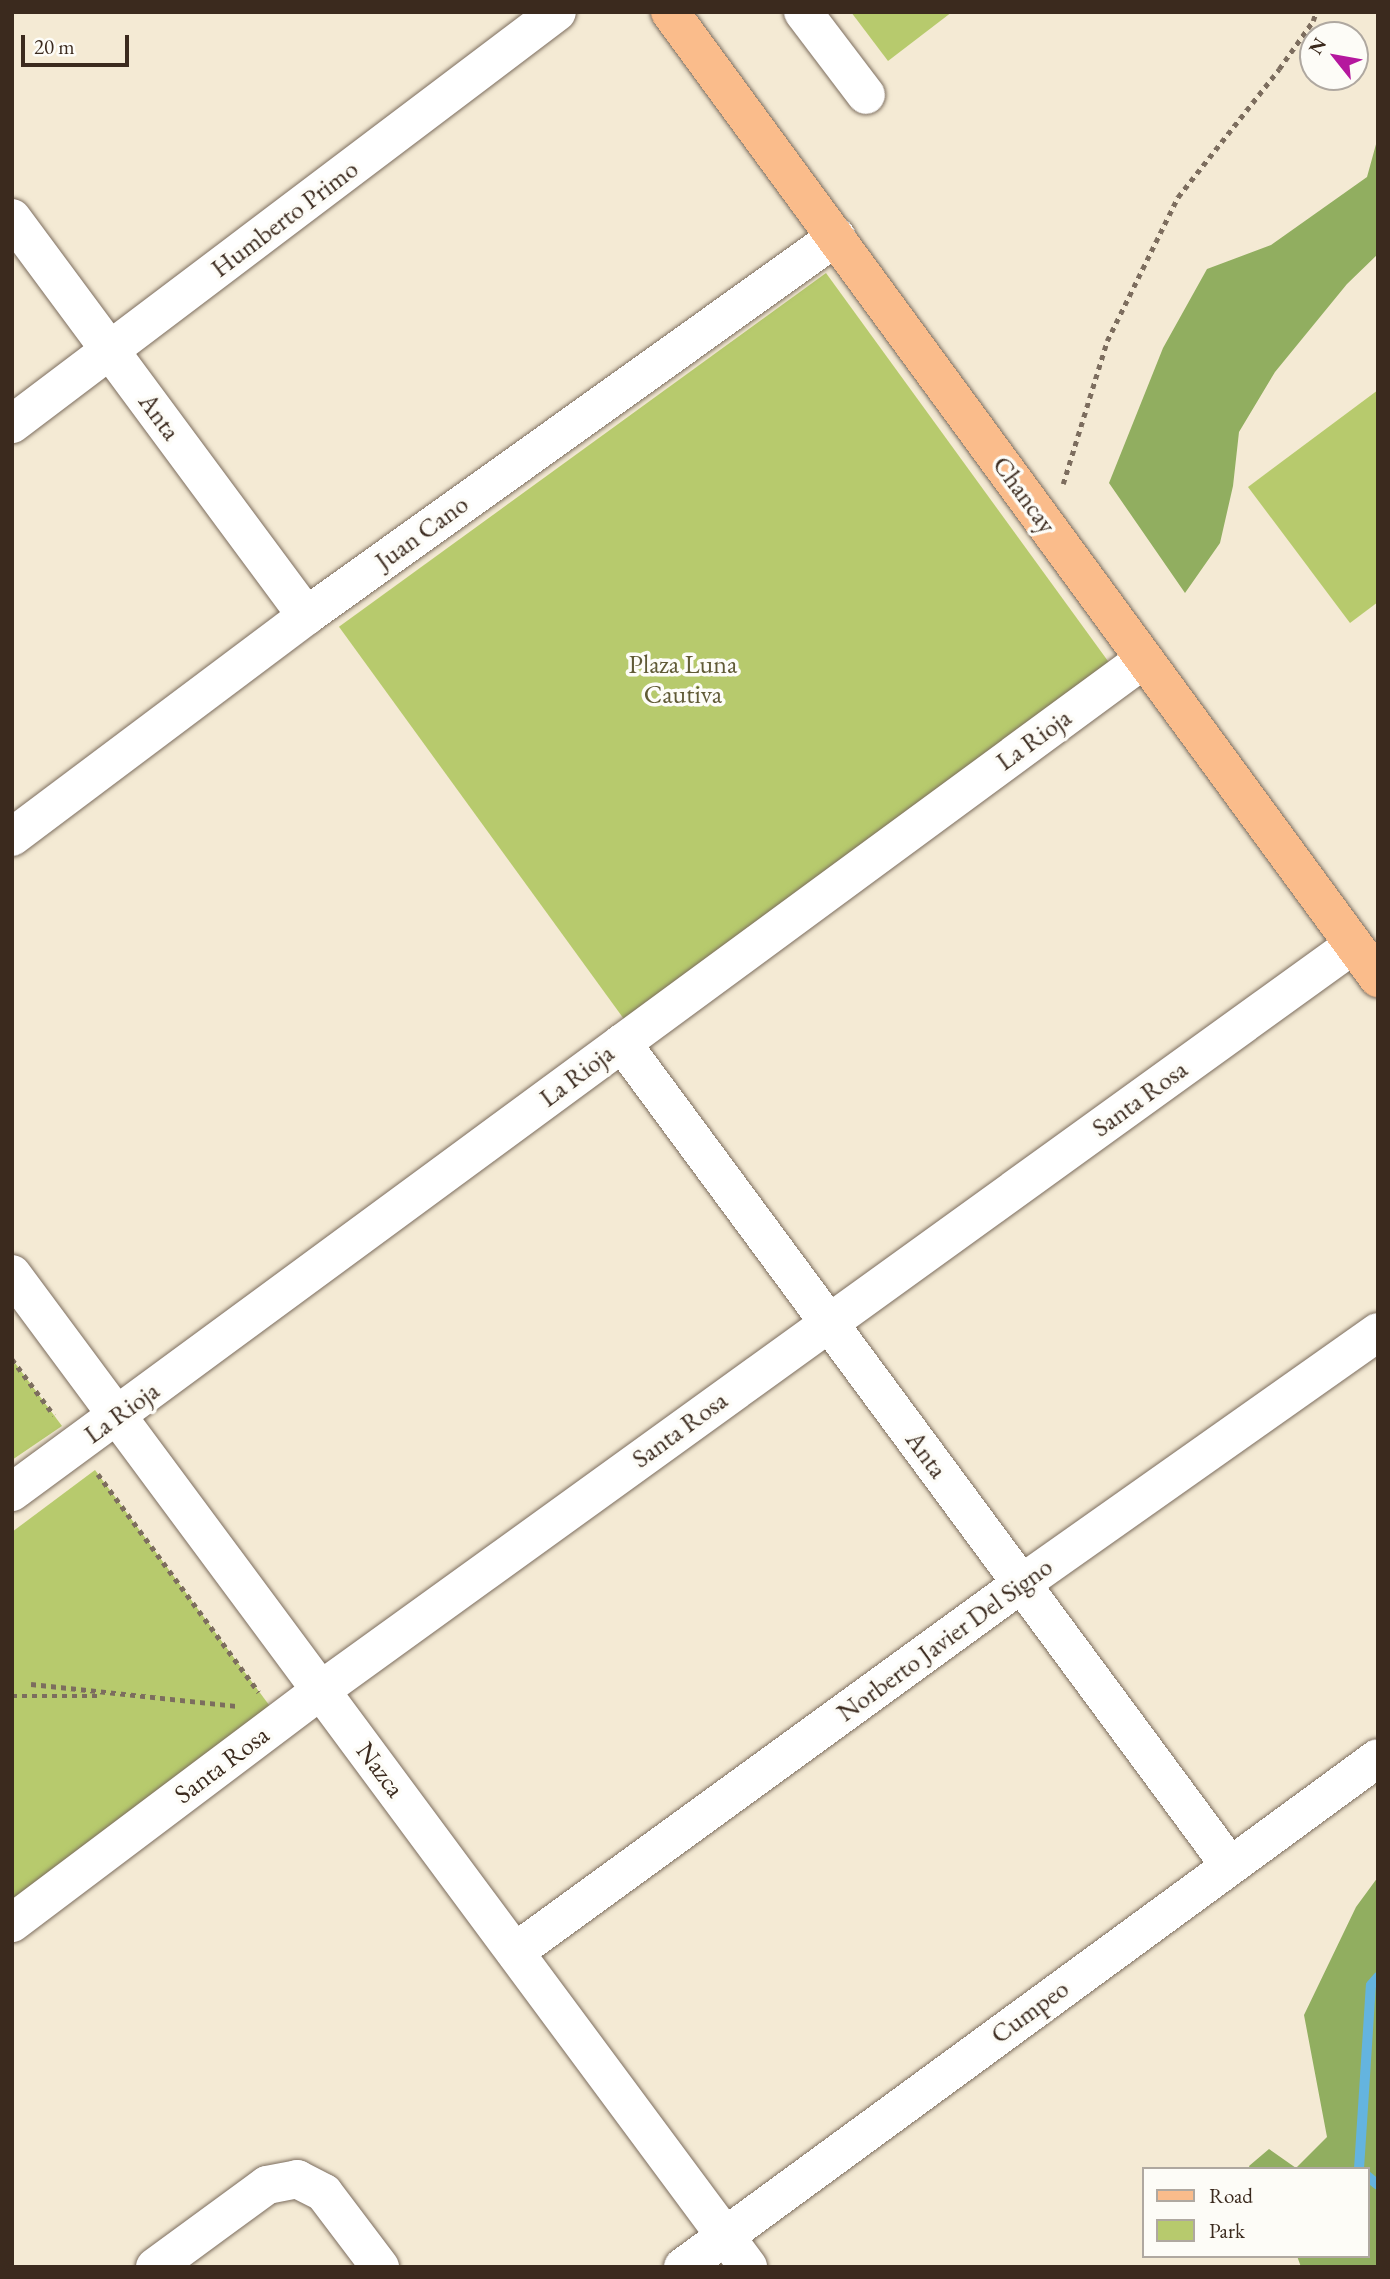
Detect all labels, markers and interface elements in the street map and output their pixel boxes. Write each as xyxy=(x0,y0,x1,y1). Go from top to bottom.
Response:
scale bar xyxy=(24,21,133,65)
north arrow xyxy=(1299,21,1369,91)
text: 20 m xyxy=(34,33,75,60)
text: N xyxy=(1303,33,1332,59)
street label: Humberto Primo xyxy=(205,154,365,284)
street label: Anta xyxy=(132,388,186,446)
street label: Chancay xyxy=(986,450,1062,540)
street label: Juan Cano xyxy=(369,489,475,577)
park label: Plaza Luna Cautiva xyxy=(629,649,737,710)
street label: La Rioja xyxy=(991,702,1077,778)
street label: La Rioja xyxy=(534,1038,620,1114)
street label: Santa Rosa xyxy=(1086,1054,1194,1144)
street label: La Rioja xyxy=(79,1375,165,1451)
street label: Santa Rosa xyxy=(626,1385,734,1475)
street label: Anta xyxy=(899,1426,953,1484)
street label: Norberto Javier Del Signo xyxy=(831,1551,1059,1729)
street label: Santa Rosa xyxy=(169,1719,275,1811)
street label: Nazca xyxy=(349,1736,411,1804)
street label: Cumpeo xyxy=(985,1973,1075,2051)
legend xyxy=(1142,2167,1369,2258)
text: Road xyxy=(1209,2182,1253,2209)
text: Park xyxy=(1209,2217,1245,2244)

